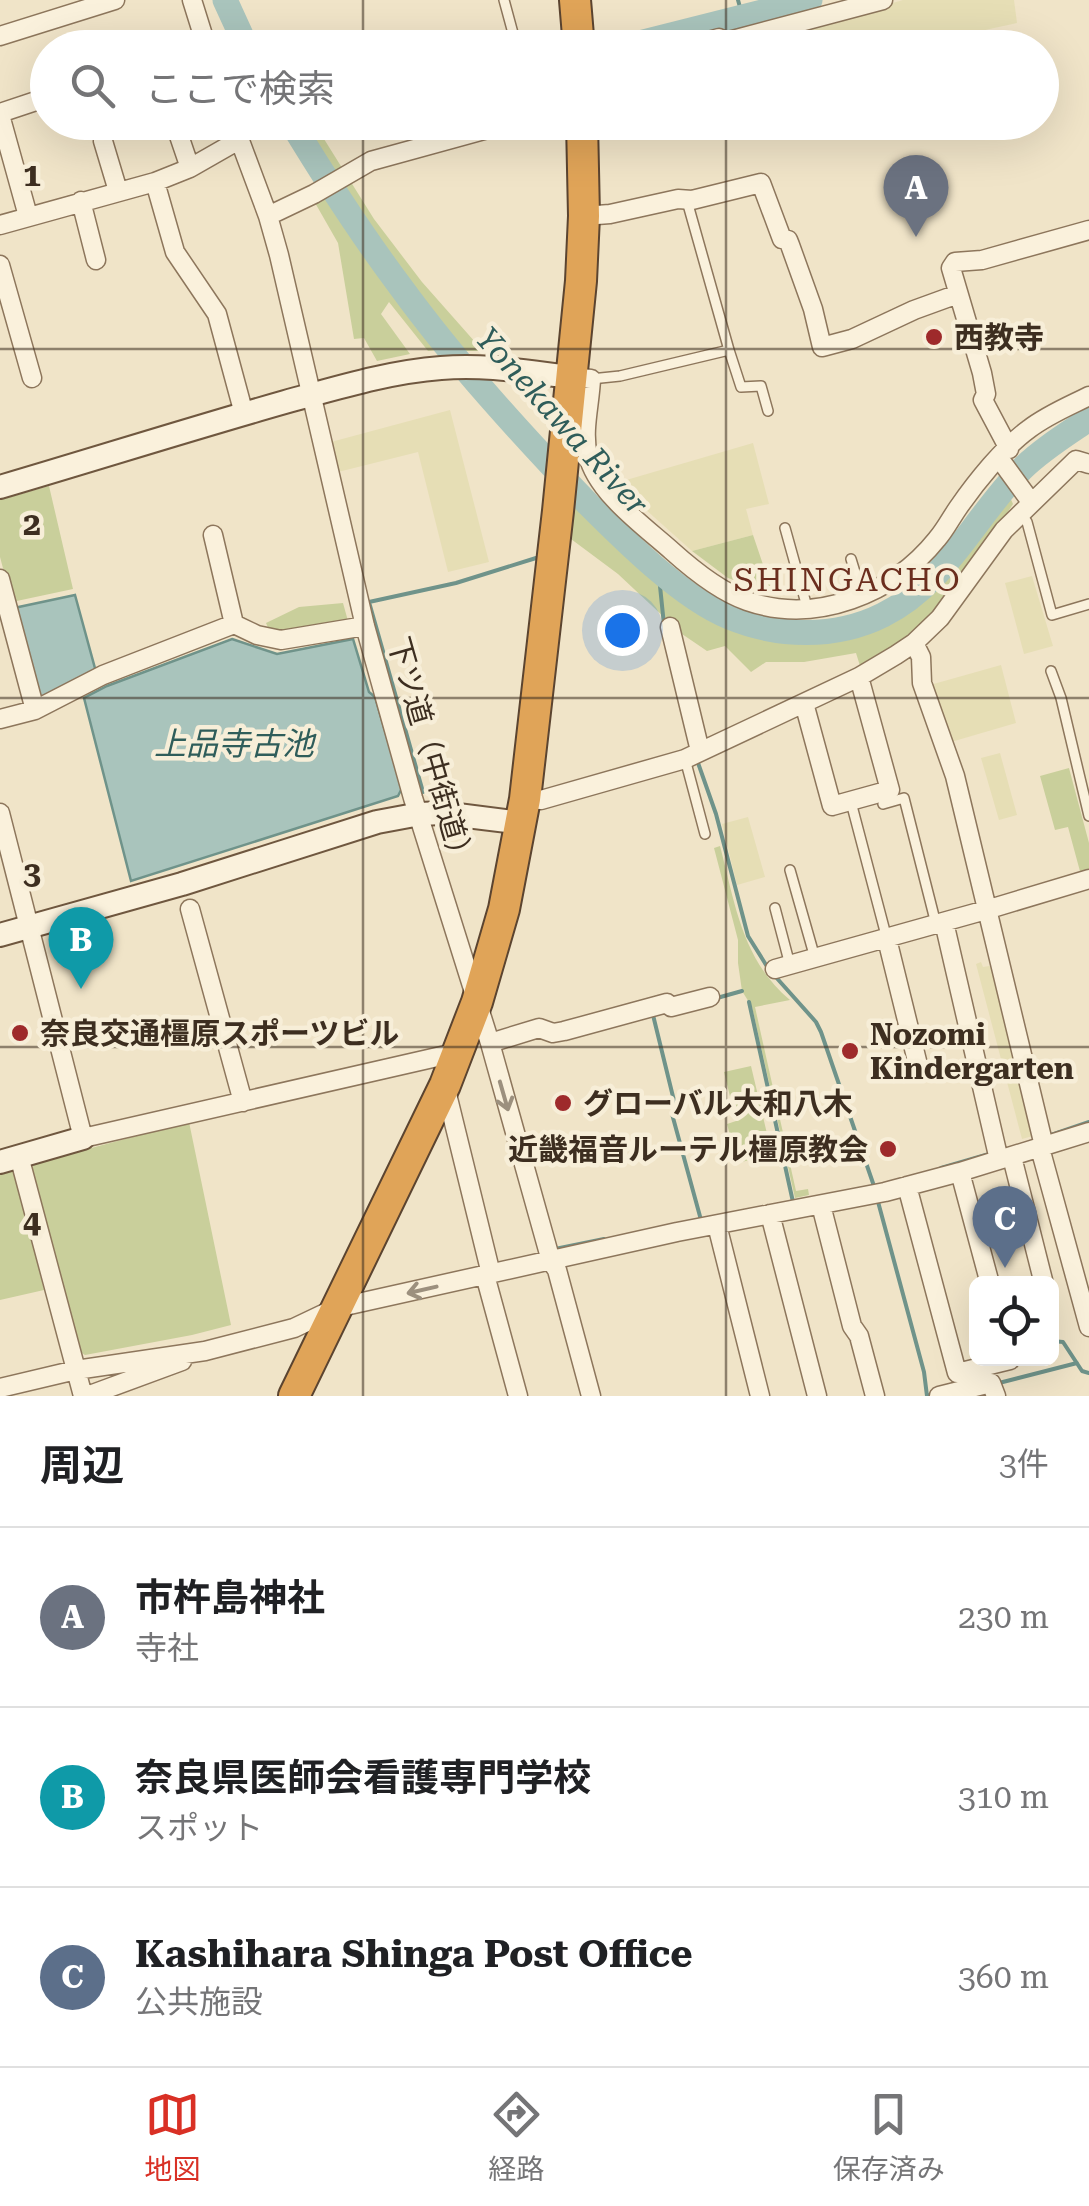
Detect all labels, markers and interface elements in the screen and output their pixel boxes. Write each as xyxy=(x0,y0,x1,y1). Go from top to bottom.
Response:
search box xyxy=(30,30,1059,140)
icon: search xyxy=(65,58,120,113)
text: ここで検索 xyxy=(145,67,335,111)
pin: A xyxy=(884,154,948,237)
text: 1 xyxy=(23,156,41,194)
water label: Yonekawa River xyxy=(468,319,656,523)
place label: 西教寺 xyxy=(954,320,1044,355)
marker: 西教寺 xyxy=(923,326,945,348)
text: 2 xyxy=(23,505,41,543)
district label: SHINGACHO xyxy=(734,561,962,599)
your location xyxy=(597,605,648,656)
street label: 下ツ道（中街道） xyxy=(381,633,481,873)
water label: 上品寺古池 xyxy=(154,725,317,763)
text: 3 xyxy=(23,854,41,892)
pin: B xyxy=(48,906,114,989)
place label: 奈良交通橿原スポーツビル xyxy=(40,1016,399,1051)
place label: Nozomi Kindergarten xyxy=(870,1017,1074,1086)
marker: 奈良交通橿原スポーツビル xyxy=(9,1022,31,1044)
marker: Nozomi Kindergarten xyxy=(839,1040,861,1062)
one-way arrow xyxy=(496,1079,515,1111)
place label: グローバル大和八木 xyxy=(583,1086,853,1121)
marker: グローバル大和八木 xyxy=(552,1092,574,1114)
place label: 近畿福音ルーテル橿原教会 xyxy=(508,1132,868,1167)
marker: 近畿福音ルーテル橿原教会 xyxy=(877,1138,899,1160)
pin: C xyxy=(972,1186,1038,1268)
text: 4 xyxy=(23,1203,41,1241)
map controls xyxy=(969,1276,1059,1366)
button: locate xyxy=(969,1276,1059,1366)
one-way arrow xyxy=(407,1281,439,1300)
text: 周辺 xyxy=(40,1441,124,1490)
text: 3件 xyxy=(999,1445,1049,1483)
text: 市杵島神社 xyxy=(135,1576,325,1620)
text: A xyxy=(61,1598,84,1636)
text: 230 m xyxy=(958,1598,1049,1636)
text: 寺社 xyxy=(135,1629,199,1667)
text: 奈良県医師会看護専門学校 xyxy=(135,1756,591,1800)
text: B xyxy=(61,1778,84,1816)
text: 310 m xyxy=(958,1778,1049,1816)
text: スポット xyxy=(135,1809,263,1847)
text: Kashihara Shinga Post Office xyxy=(135,1932,693,1976)
text: C xyxy=(61,1958,84,1996)
text: 360 m xyxy=(958,1958,1049,1996)
text: 公共施設 xyxy=(135,1983,263,2021)
tab: 地図 xyxy=(144,2087,200,2187)
tab: 経路 xyxy=(488,2087,545,2187)
tab: 保存済み xyxy=(833,2087,945,2187)

